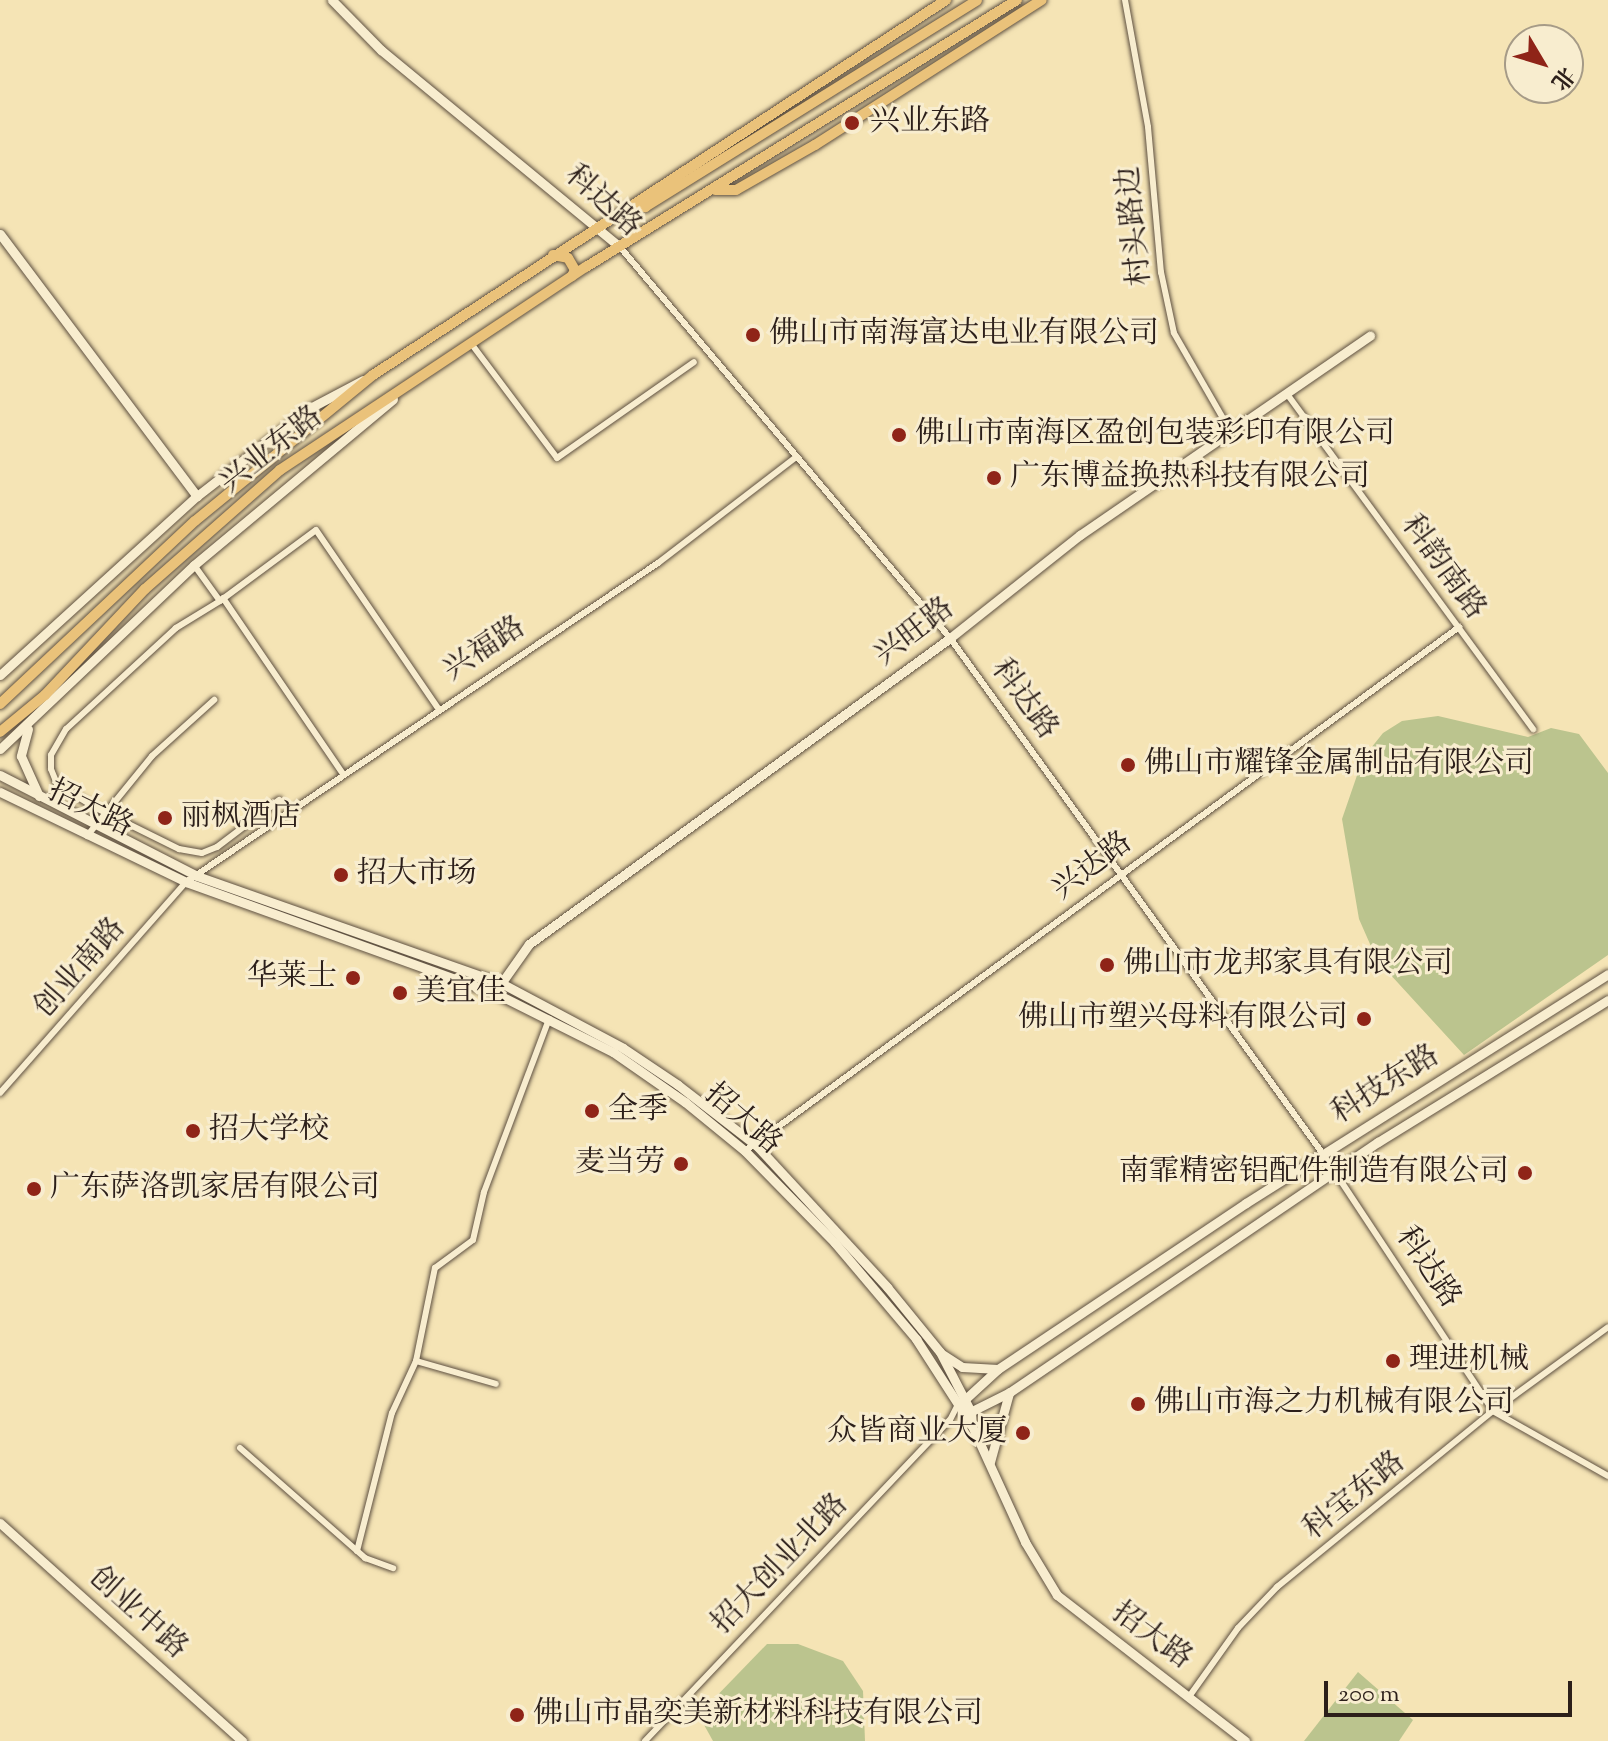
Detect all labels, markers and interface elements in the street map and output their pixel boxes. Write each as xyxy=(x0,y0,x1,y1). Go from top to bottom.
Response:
north arrow xyxy=(1504,24,1584,104)
text: 北 xyxy=(1542,59,1581,96)
place label: 兴业东路 xyxy=(870,105,990,141)
marker: 兴业东路 xyxy=(841,112,863,134)
street label: 科达路 xyxy=(557,159,647,245)
street label: 村头路边 xyxy=(1112,164,1160,288)
place label: 佛山市南海富达电业有限公司 xyxy=(769,317,1159,353)
marker: 佛山市南海富达电业有限公司 xyxy=(744,326,762,344)
street label: 兴业东路 xyxy=(214,400,330,502)
place label: 佛山市南海区盈创包装彩印有限公司 xyxy=(915,417,1395,453)
marker: 佛山市南海区盈创包装彩印有限公司 xyxy=(890,426,908,444)
place label: 广东博益换热科技有限公司 xyxy=(1010,460,1370,496)
marker: 广东博益换热科技有限公司 xyxy=(985,469,1003,487)
street label: 科韵南路 xyxy=(1392,509,1492,627)
street label: 兴旺路 xyxy=(868,592,962,674)
street label: 兴福路 xyxy=(437,610,533,690)
street label: 科达路 xyxy=(982,653,1064,747)
place label: 佛山市耀锋金属制品有限公司 xyxy=(1144,747,1534,783)
marker: 佛山市耀锋金属制品有限公司 xyxy=(1119,756,1137,774)
street label: 招大路 xyxy=(42,774,138,846)
place label: 丽枫酒店 xyxy=(181,800,301,836)
marker: 丽枫酒店 xyxy=(156,809,174,827)
street label: 兴达路 xyxy=(1046,826,1140,908)
place label: 招大市场 xyxy=(357,857,477,893)
marker: 招大市场 xyxy=(332,866,350,884)
street label: 创业南路 xyxy=(28,912,134,1026)
place label: 佛山市龙邦家具有限公司 xyxy=(1123,947,1453,983)
marker: 佛山市龙邦家具有限公司 xyxy=(1098,956,1116,974)
place label: 华莱士 xyxy=(247,960,337,996)
marker: 华莱士 xyxy=(344,969,362,987)
place label: 美宜佳 xyxy=(416,975,506,1011)
marker: 美宜佳 xyxy=(391,984,409,1002)
place label: 佛山市塑兴母料有限公司 xyxy=(1018,1001,1348,1037)
marker: 佛山市塑兴母料有限公司 xyxy=(1355,1010,1373,1028)
street label: 科技东路 xyxy=(1326,1039,1446,1133)
street label: 招大路 xyxy=(696,1077,788,1163)
place label: 全季 xyxy=(608,1093,668,1129)
marker: 全季 xyxy=(583,1102,601,1120)
place label: 招大学校 xyxy=(209,1113,329,1149)
marker: 招大学校 xyxy=(184,1122,202,1140)
place label: 麦当劳 xyxy=(575,1146,665,1182)
marker: 麦当劳 xyxy=(672,1155,690,1173)
place label: 南霏精密铝配件制造有限公司 xyxy=(1119,1155,1509,1191)
marker: 南霏精密铝配件制造有限公司 xyxy=(1516,1164,1534,1182)
place label: 广东萨洛凯家居有限公司 xyxy=(50,1171,380,1207)
marker: 广东萨洛凯家居有限公司 xyxy=(25,1180,43,1198)
street label: 科达路 xyxy=(1387,1221,1467,1315)
place label: 理进机械 xyxy=(1409,1343,1529,1379)
marker: 理进机械 xyxy=(1384,1352,1402,1370)
place label: 佛山市海之力机械有限公司 xyxy=(1154,1386,1514,1422)
marker: 佛山市海之力机械有限公司 xyxy=(1129,1395,1147,1413)
place label: 众皆商业大厦 xyxy=(827,1415,1007,1451)
marker: 众皆商业大厦 xyxy=(1014,1424,1032,1442)
street label: 科宝东路 xyxy=(1297,1445,1413,1549)
street label: 招大创业北路 xyxy=(706,1488,856,1642)
street label: 创业中路 xyxy=(80,1560,194,1668)
street label: 招大路 xyxy=(1104,1596,1198,1678)
scale bar xyxy=(1328,1665,1576,1715)
text: 200 m xyxy=(1338,1678,1400,1712)
place label: 佛山市晶奕美新材料科技有限公司 xyxy=(533,1697,983,1733)
marker: 佛山市晶奕美新材料科技有限公司 xyxy=(508,1706,526,1724)

